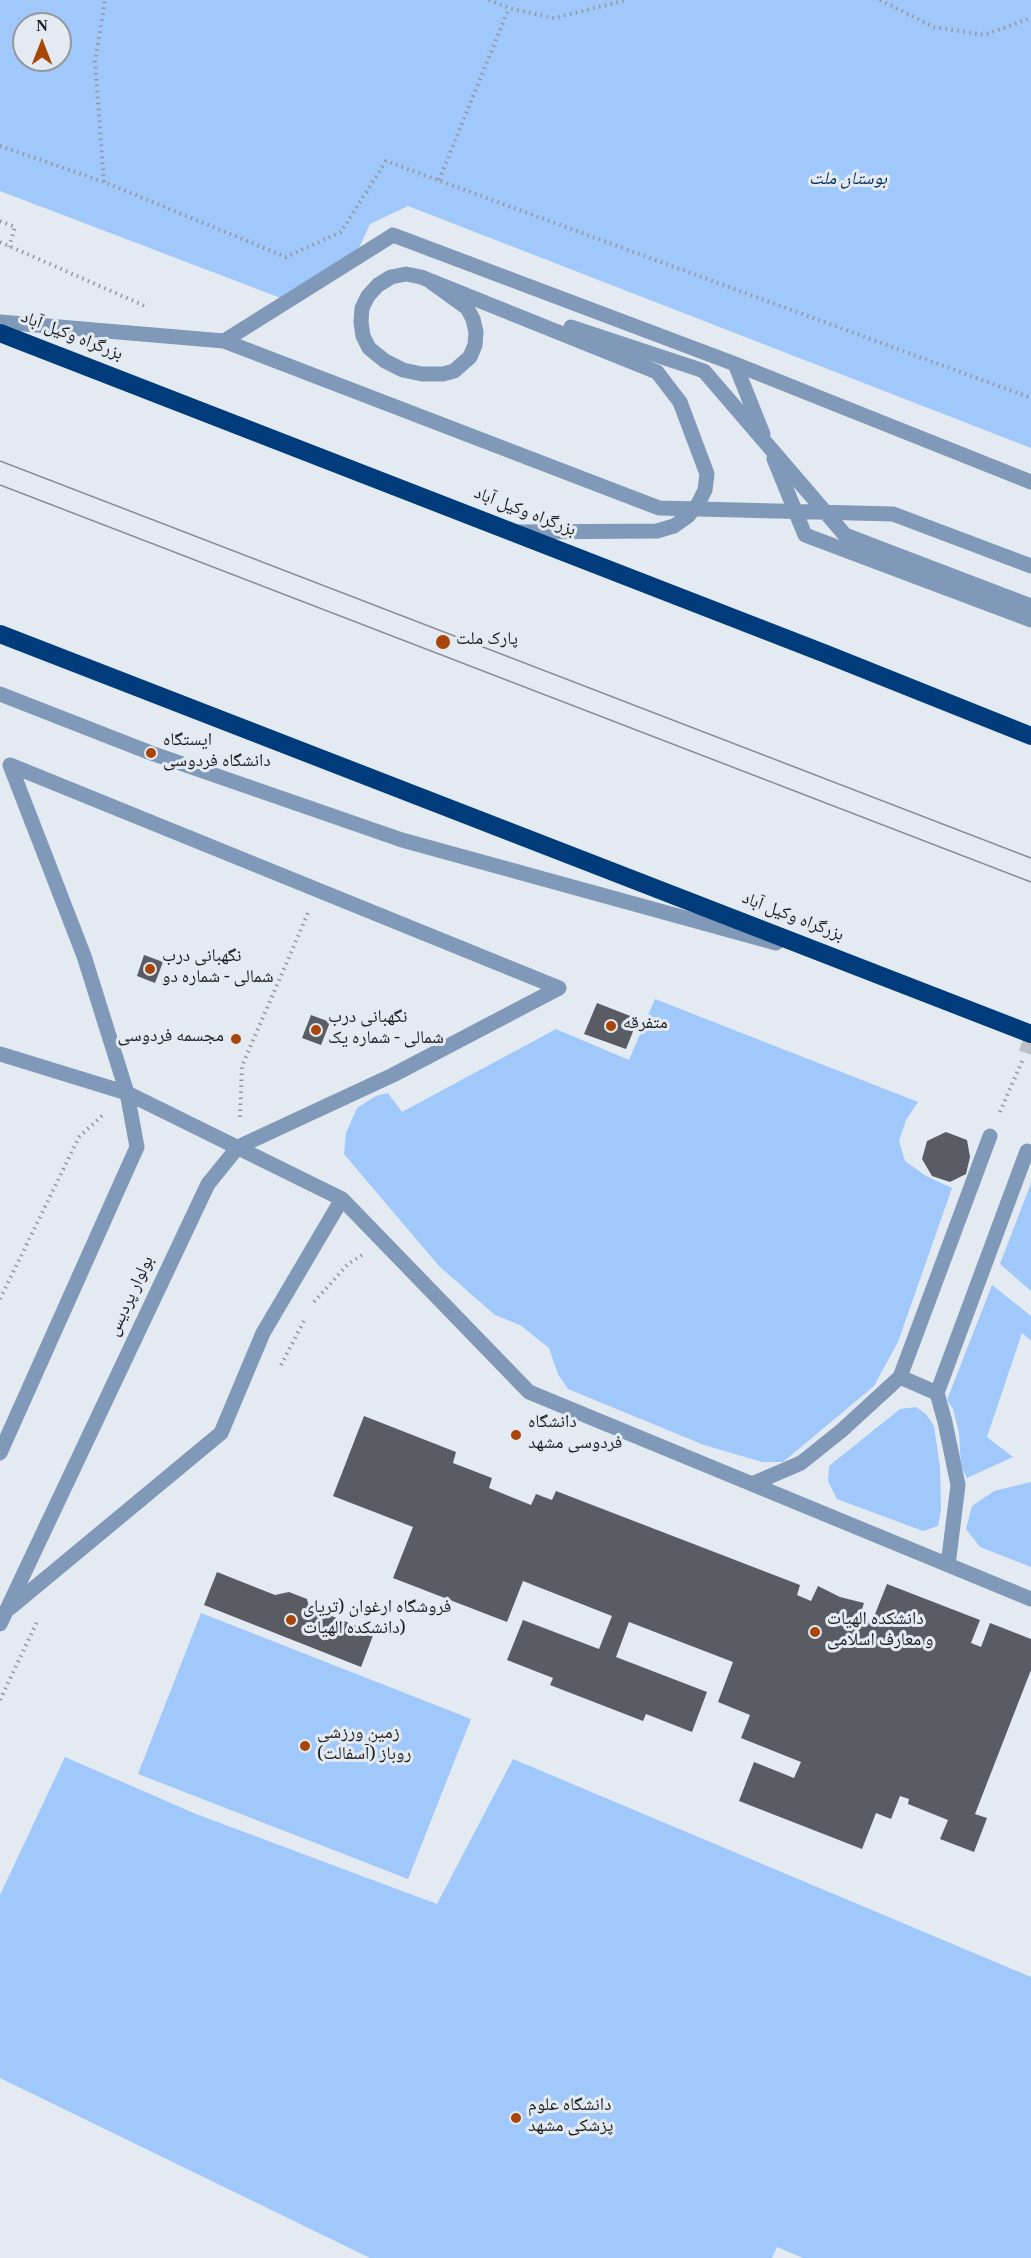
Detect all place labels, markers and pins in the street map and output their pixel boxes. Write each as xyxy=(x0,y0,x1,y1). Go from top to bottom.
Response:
place label: پارک ملت xyxy=(456,631,518,653)
marker: پارک ملت xyxy=(434,633,452,651)
place label: ایستگاه دانشگاه فردوسی xyxy=(163,732,271,774)
marker: ایستگاه دانشگاه فردوسی xyxy=(144,746,158,760)
place label: نگهبانی درب شمالی - شماره دو xyxy=(162,948,274,990)
marker: نگهبانی درب شمالی - شماره دو xyxy=(143,962,157,976)
place label: نگهبانی درب شمالی - شماره یک xyxy=(328,1009,444,1052)
place label: متفرقه xyxy=(623,1015,668,1037)
marker: متفرقه xyxy=(604,1019,618,1033)
marker: نگهبانی درب شمالی - شماره یک xyxy=(309,1023,323,1037)
place label: مجسمه فردوسی xyxy=(117,1028,224,1050)
marker: مجسمه فردوسی xyxy=(229,1032,243,1046)
place label: دانشگاه فردوسی مشهد xyxy=(528,1414,622,1456)
marker: دانشگاه فردوسی مشهد xyxy=(509,1428,523,1442)
place label: فروشگاه ارغوان (تریای دانشکده الهیات) xyxy=(303,1599,451,1642)
place label: دانشکده الهیات و معارف اسلامی xyxy=(827,1611,933,1654)
marker: فروشگاه ارغوان (تریای دانشکده الهیات) xyxy=(284,1613,298,1627)
marker: دانشکده الهیات و معارف اسلامی xyxy=(808,1625,822,1639)
place label: زمین ورزشی روباز (آسفالت) xyxy=(317,1725,411,1768)
marker: زمین ورزشی روباز (آسفالت) xyxy=(298,1739,312,1753)
place label: دانشگاه علوم پزشکی مشهد xyxy=(528,2097,613,2140)
marker: دانشگاه علوم پزشکی مشهد xyxy=(509,2111,523,2125)

